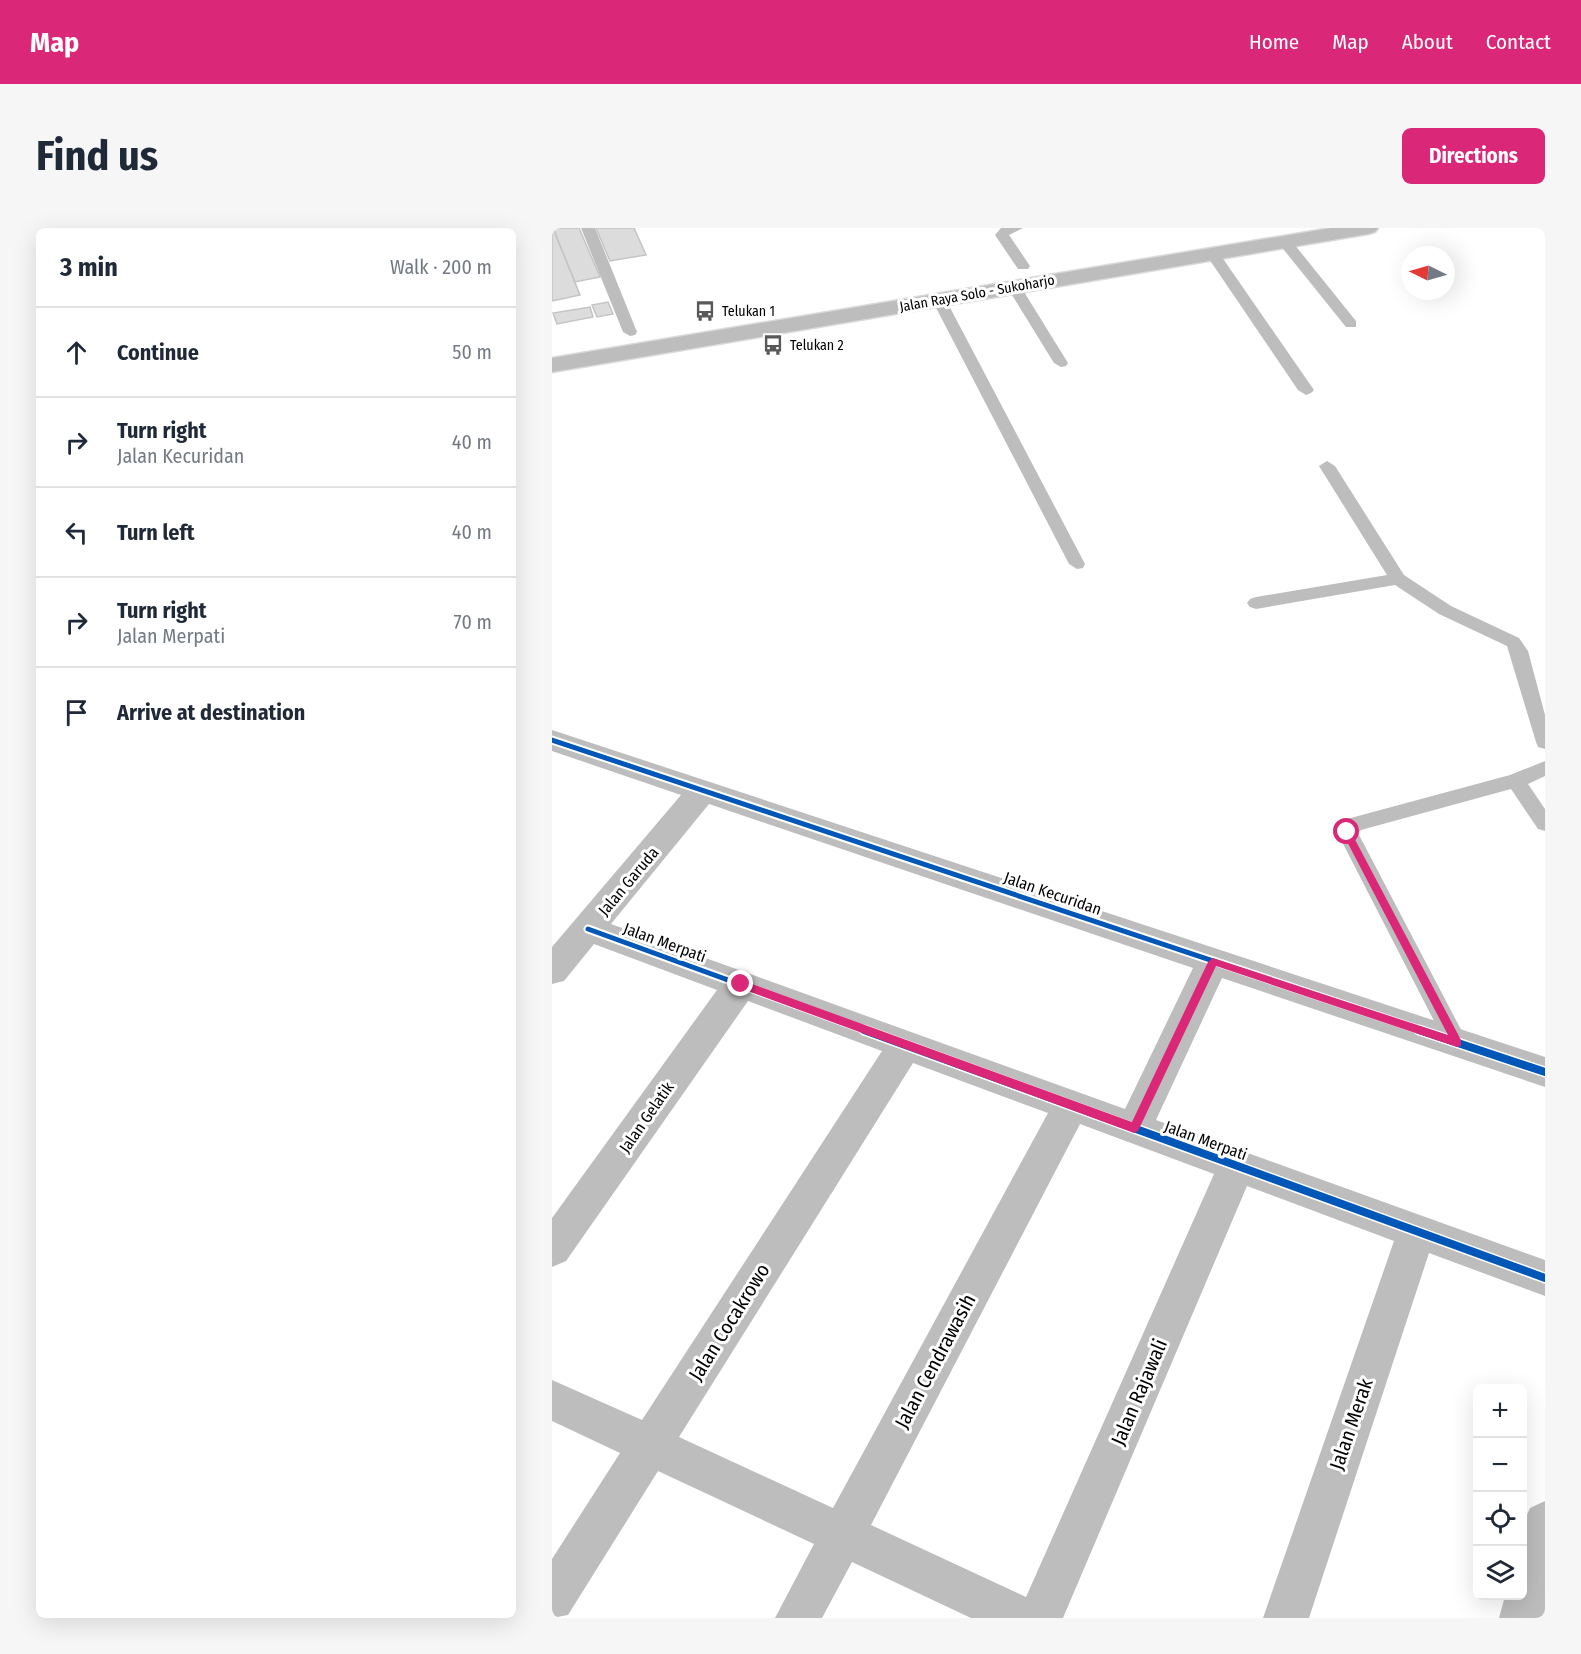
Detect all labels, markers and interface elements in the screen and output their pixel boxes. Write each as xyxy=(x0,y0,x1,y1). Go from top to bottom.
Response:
text: Map xyxy=(30,26,79,59)
text: Home xyxy=(1249,29,1299,55)
text: Map xyxy=(1332,29,1369,55)
text: About xyxy=(1402,29,1453,55)
text: Contact xyxy=(1486,29,1551,55)
button: Directions xyxy=(1402,128,1545,184)
text: Find us xyxy=(36,131,158,181)
north arrow xyxy=(1401,246,1455,300)
text: 3 min xyxy=(60,252,118,283)
text: Walk · 200 m xyxy=(390,255,492,279)
street label: Jalan Raya Solo - Sukoharjo xyxy=(898,271,1056,315)
bus stop icon: Telukan 1 xyxy=(693,299,717,323)
place label: Telukan 1 xyxy=(722,303,775,320)
bus stop icon: Telukan 2 xyxy=(761,333,785,357)
icon: ahead xyxy=(60,336,93,369)
place label: Telukan 2 xyxy=(790,337,844,354)
text: Continue xyxy=(117,339,199,366)
text: 50 m xyxy=(452,340,492,364)
text: Turn right xyxy=(117,417,206,444)
icon: right xyxy=(60,426,93,459)
text: 40 m xyxy=(452,430,492,454)
text: Jalan Kecuridan xyxy=(117,444,244,468)
icon: left xyxy=(60,516,93,549)
text: Turn left xyxy=(117,519,195,546)
text: 40 m xyxy=(452,520,492,544)
text: Turn right xyxy=(117,597,206,624)
icon: right xyxy=(60,606,93,639)
text: 70 m xyxy=(454,610,492,634)
text: Jalan Merpati xyxy=(117,624,225,648)
icon: arrive xyxy=(60,696,93,729)
text: Arrive at destination xyxy=(117,699,305,726)
route start xyxy=(1333,818,1359,844)
street label: Jalan Garuda xyxy=(594,843,663,919)
street label: Jalan Kecuridan xyxy=(1002,868,1104,919)
street label: Jalan Merpati xyxy=(621,919,709,966)
route end xyxy=(727,970,753,996)
street label: Jalan Gelatik xyxy=(615,1078,678,1156)
street label: Jalan Merpati xyxy=(1162,1117,1250,1164)
street label: Jalan Cocakrowo xyxy=(683,1259,775,1385)
street label: Jalan Cendrawasih xyxy=(889,1290,981,1432)
street label: Jalan Rajawali xyxy=(1106,1335,1172,1449)
street label: Jalan Merak xyxy=(1324,1375,1378,1473)
map controls xyxy=(1473,1384,1527,1600)
button: + xyxy=(1473,1384,1527,1438)
button: − xyxy=(1473,1438,1527,1492)
button: locate xyxy=(1473,1492,1527,1546)
button: layers xyxy=(1473,1546,1527,1600)

